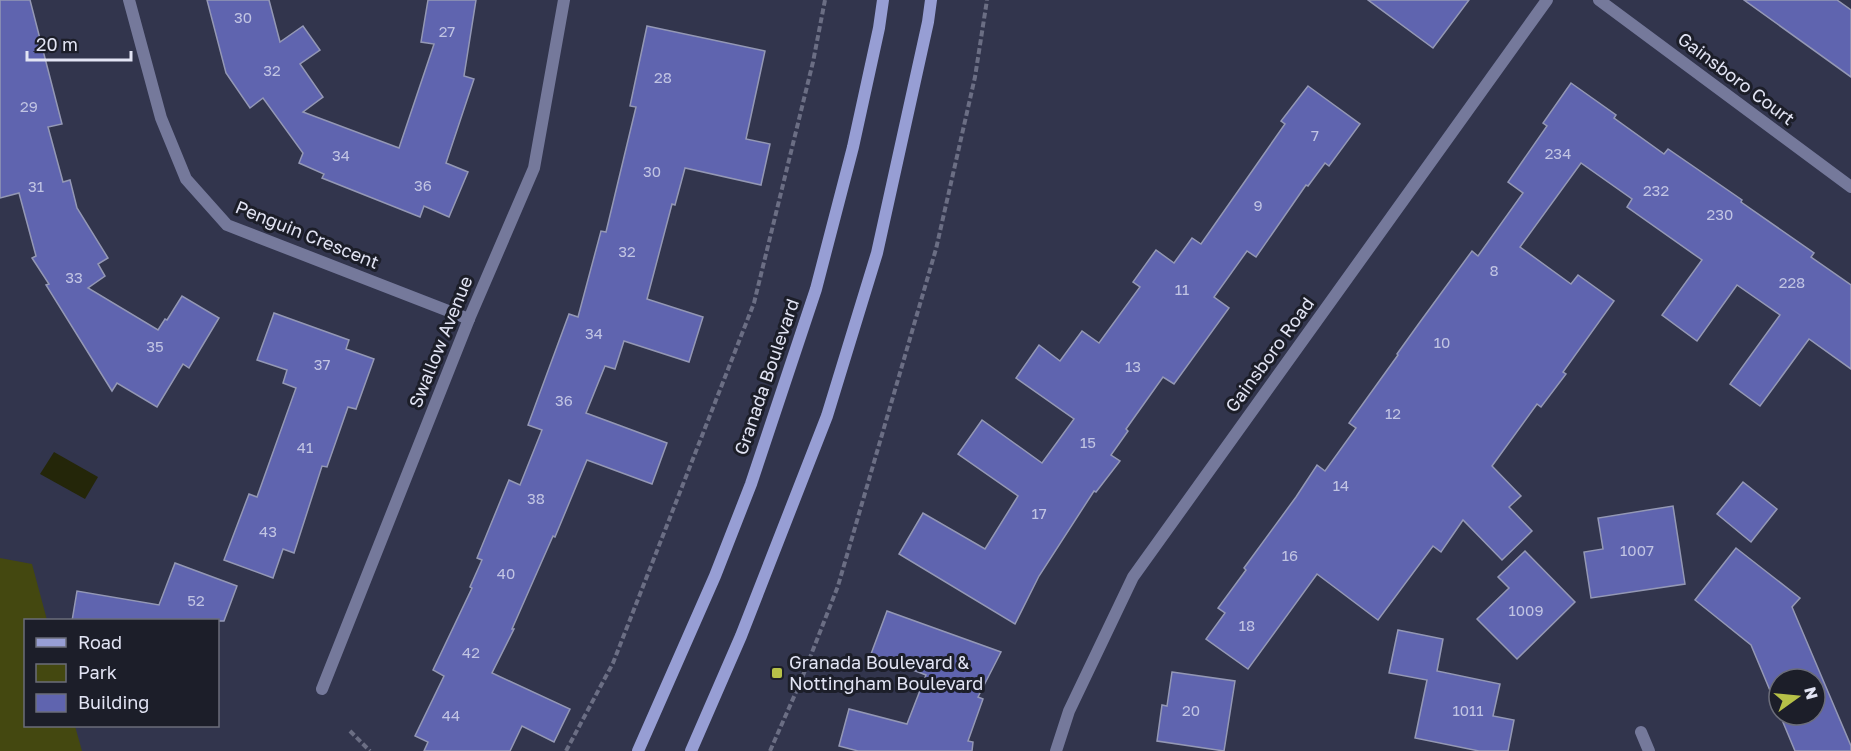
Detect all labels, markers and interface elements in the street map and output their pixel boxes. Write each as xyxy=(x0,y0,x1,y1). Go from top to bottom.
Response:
house number: 30 xyxy=(234,8,252,26)
house number: 27 xyxy=(439,22,455,40)
scale bar xyxy=(27,24,130,62)
street label: Gainsboro Court xyxy=(1674,27,1799,129)
text: 20 m xyxy=(36,33,78,55)
house number: 32 xyxy=(263,61,281,79)
house number: 28 xyxy=(654,68,672,86)
house number: 29 xyxy=(20,97,38,115)
house number: 7 xyxy=(1311,126,1319,144)
house number: 234 xyxy=(1545,144,1571,162)
house number: 34 xyxy=(332,146,350,164)
house number: 30 xyxy=(643,162,661,180)
house number: 36 xyxy=(414,176,432,194)
house number: 31 xyxy=(28,177,44,195)
house number: 232 xyxy=(1643,181,1669,199)
street label: Penguin Crescent xyxy=(232,195,382,273)
house number: 9 xyxy=(1253,196,1263,214)
house number: 230 xyxy=(1707,205,1733,223)
house number: 32 xyxy=(618,242,636,260)
house number: 8 xyxy=(1489,261,1499,279)
house number: 33 xyxy=(65,268,83,286)
street label: Swallow Avenue xyxy=(404,272,477,411)
house number: 228 xyxy=(1779,273,1805,291)
house number: 11 xyxy=(1175,280,1189,298)
street label: Gainsboro Road xyxy=(1220,293,1318,416)
street label: Granada Boulevard xyxy=(729,296,803,458)
house number: 34 xyxy=(585,324,603,342)
house number: 10 xyxy=(1434,333,1450,351)
house number: 35 xyxy=(146,337,164,355)
house number: 37 xyxy=(314,355,330,373)
house number: 13 xyxy=(1125,357,1141,375)
house number: 36 xyxy=(555,391,573,409)
house number: 12 xyxy=(1385,404,1401,422)
house number: 15 xyxy=(1080,433,1096,451)
house number: 41 xyxy=(297,438,313,456)
house number: 14 xyxy=(1333,476,1349,494)
house number: 38 xyxy=(527,489,545,507)
house number: 17 xyxy=(1031,504,1047,522)
house number: 43 xyxy=(259,522,277,540)
house number: 1007 xyxy=(1620,541,1654,559)
house number: 16 xyxy=(1282,546,1298,564)
house number: 40 xyxy=(497,564,515,582)
house number: 52 xyxy=(187,591,205,609)
house number: 1009 xyxy=(1509,601,1543,619)
house number: 18 xyxy=(1239,616,1255,634)
legend xyxy=(24,619,219,727)
text: Road xyxy=(78,631,122,653)
house number: 42 xyxy=(462,643,480,661)
place label: Granada Boulevard & Nottingham Boulevard xyxy=(789,651,983,694)
text: Park xyxy=(78,661,117,683)
marker: Granada Boulevard & Nottingham Boulevard xyxy=(770,666,784,680)
north arrow xyxy=(1767,667,1827,727)
text: N xyxy=(1800,685,1823,702)
text: Building xyxy=(78,691,149,713)
house number: 20 xyxy=(1182,701,1200,719)
house number: 1011 xyxy=(1452,701,1484,719)
house number: 44 xyxy=(442,706,460,724)

